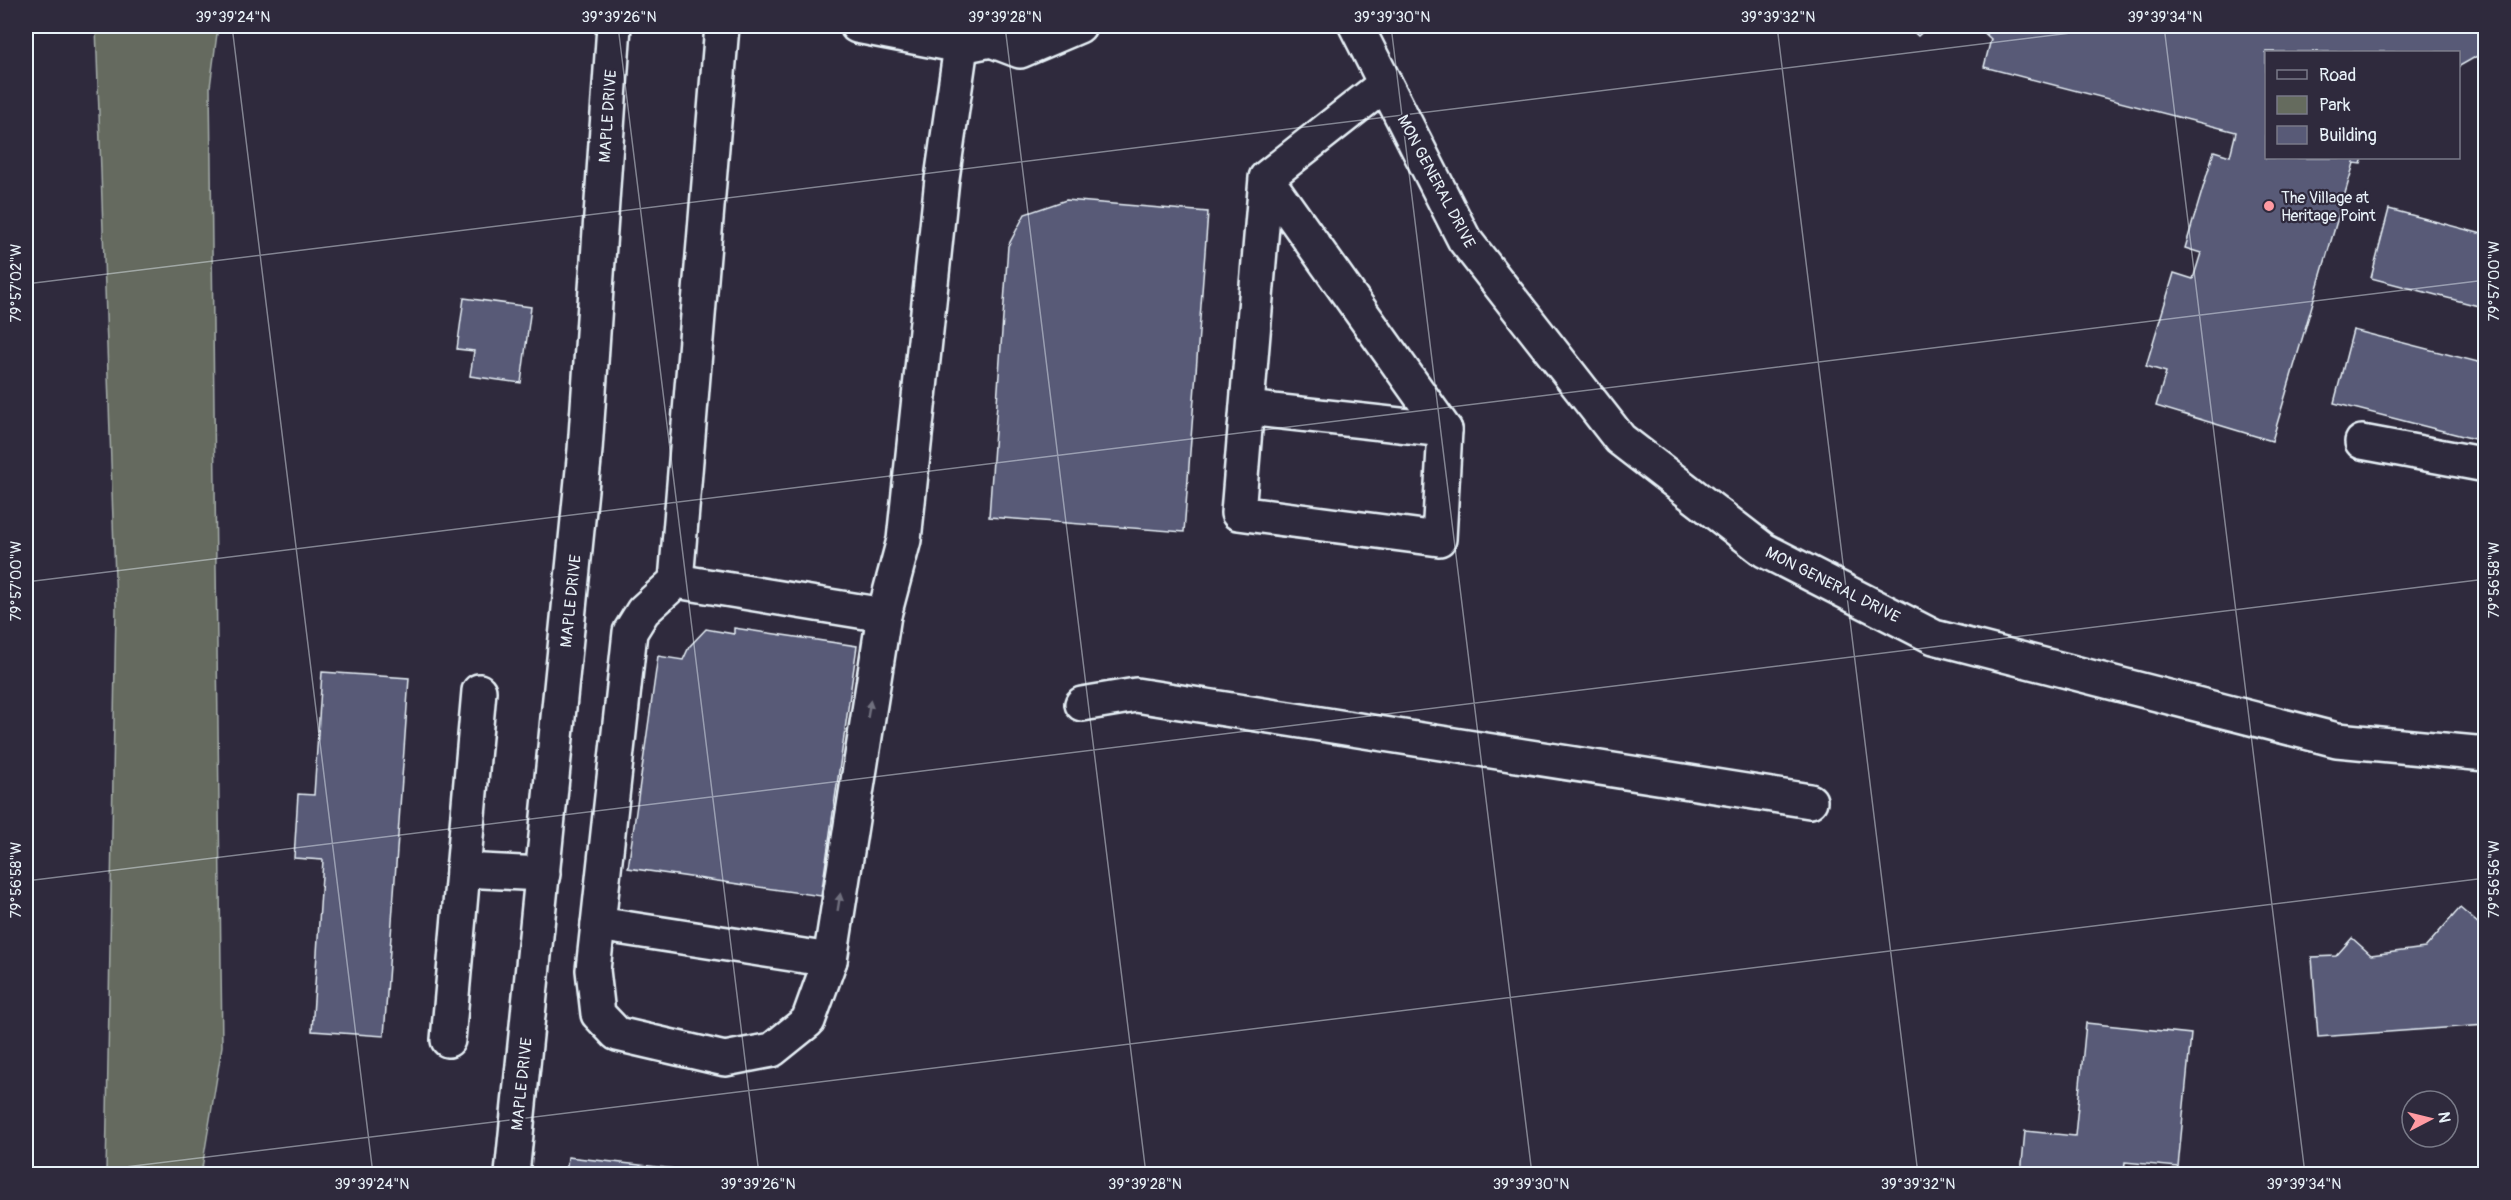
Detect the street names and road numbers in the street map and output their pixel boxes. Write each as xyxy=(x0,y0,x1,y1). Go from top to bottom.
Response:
street label: MAPLE DRIVE xyxy=(595,69,621,163)
street label: MON GENERAL DRIVE xyxy=(1392,111,1480,252)
street label: MON GENERAL DRIVE xyxy=(1762,542,1903,627)
street label: MAPLE DRIVE xyxy=(556,554,586,649)
street label: MAPLE DRIVE xyxy=(507,1037,537,1132)

